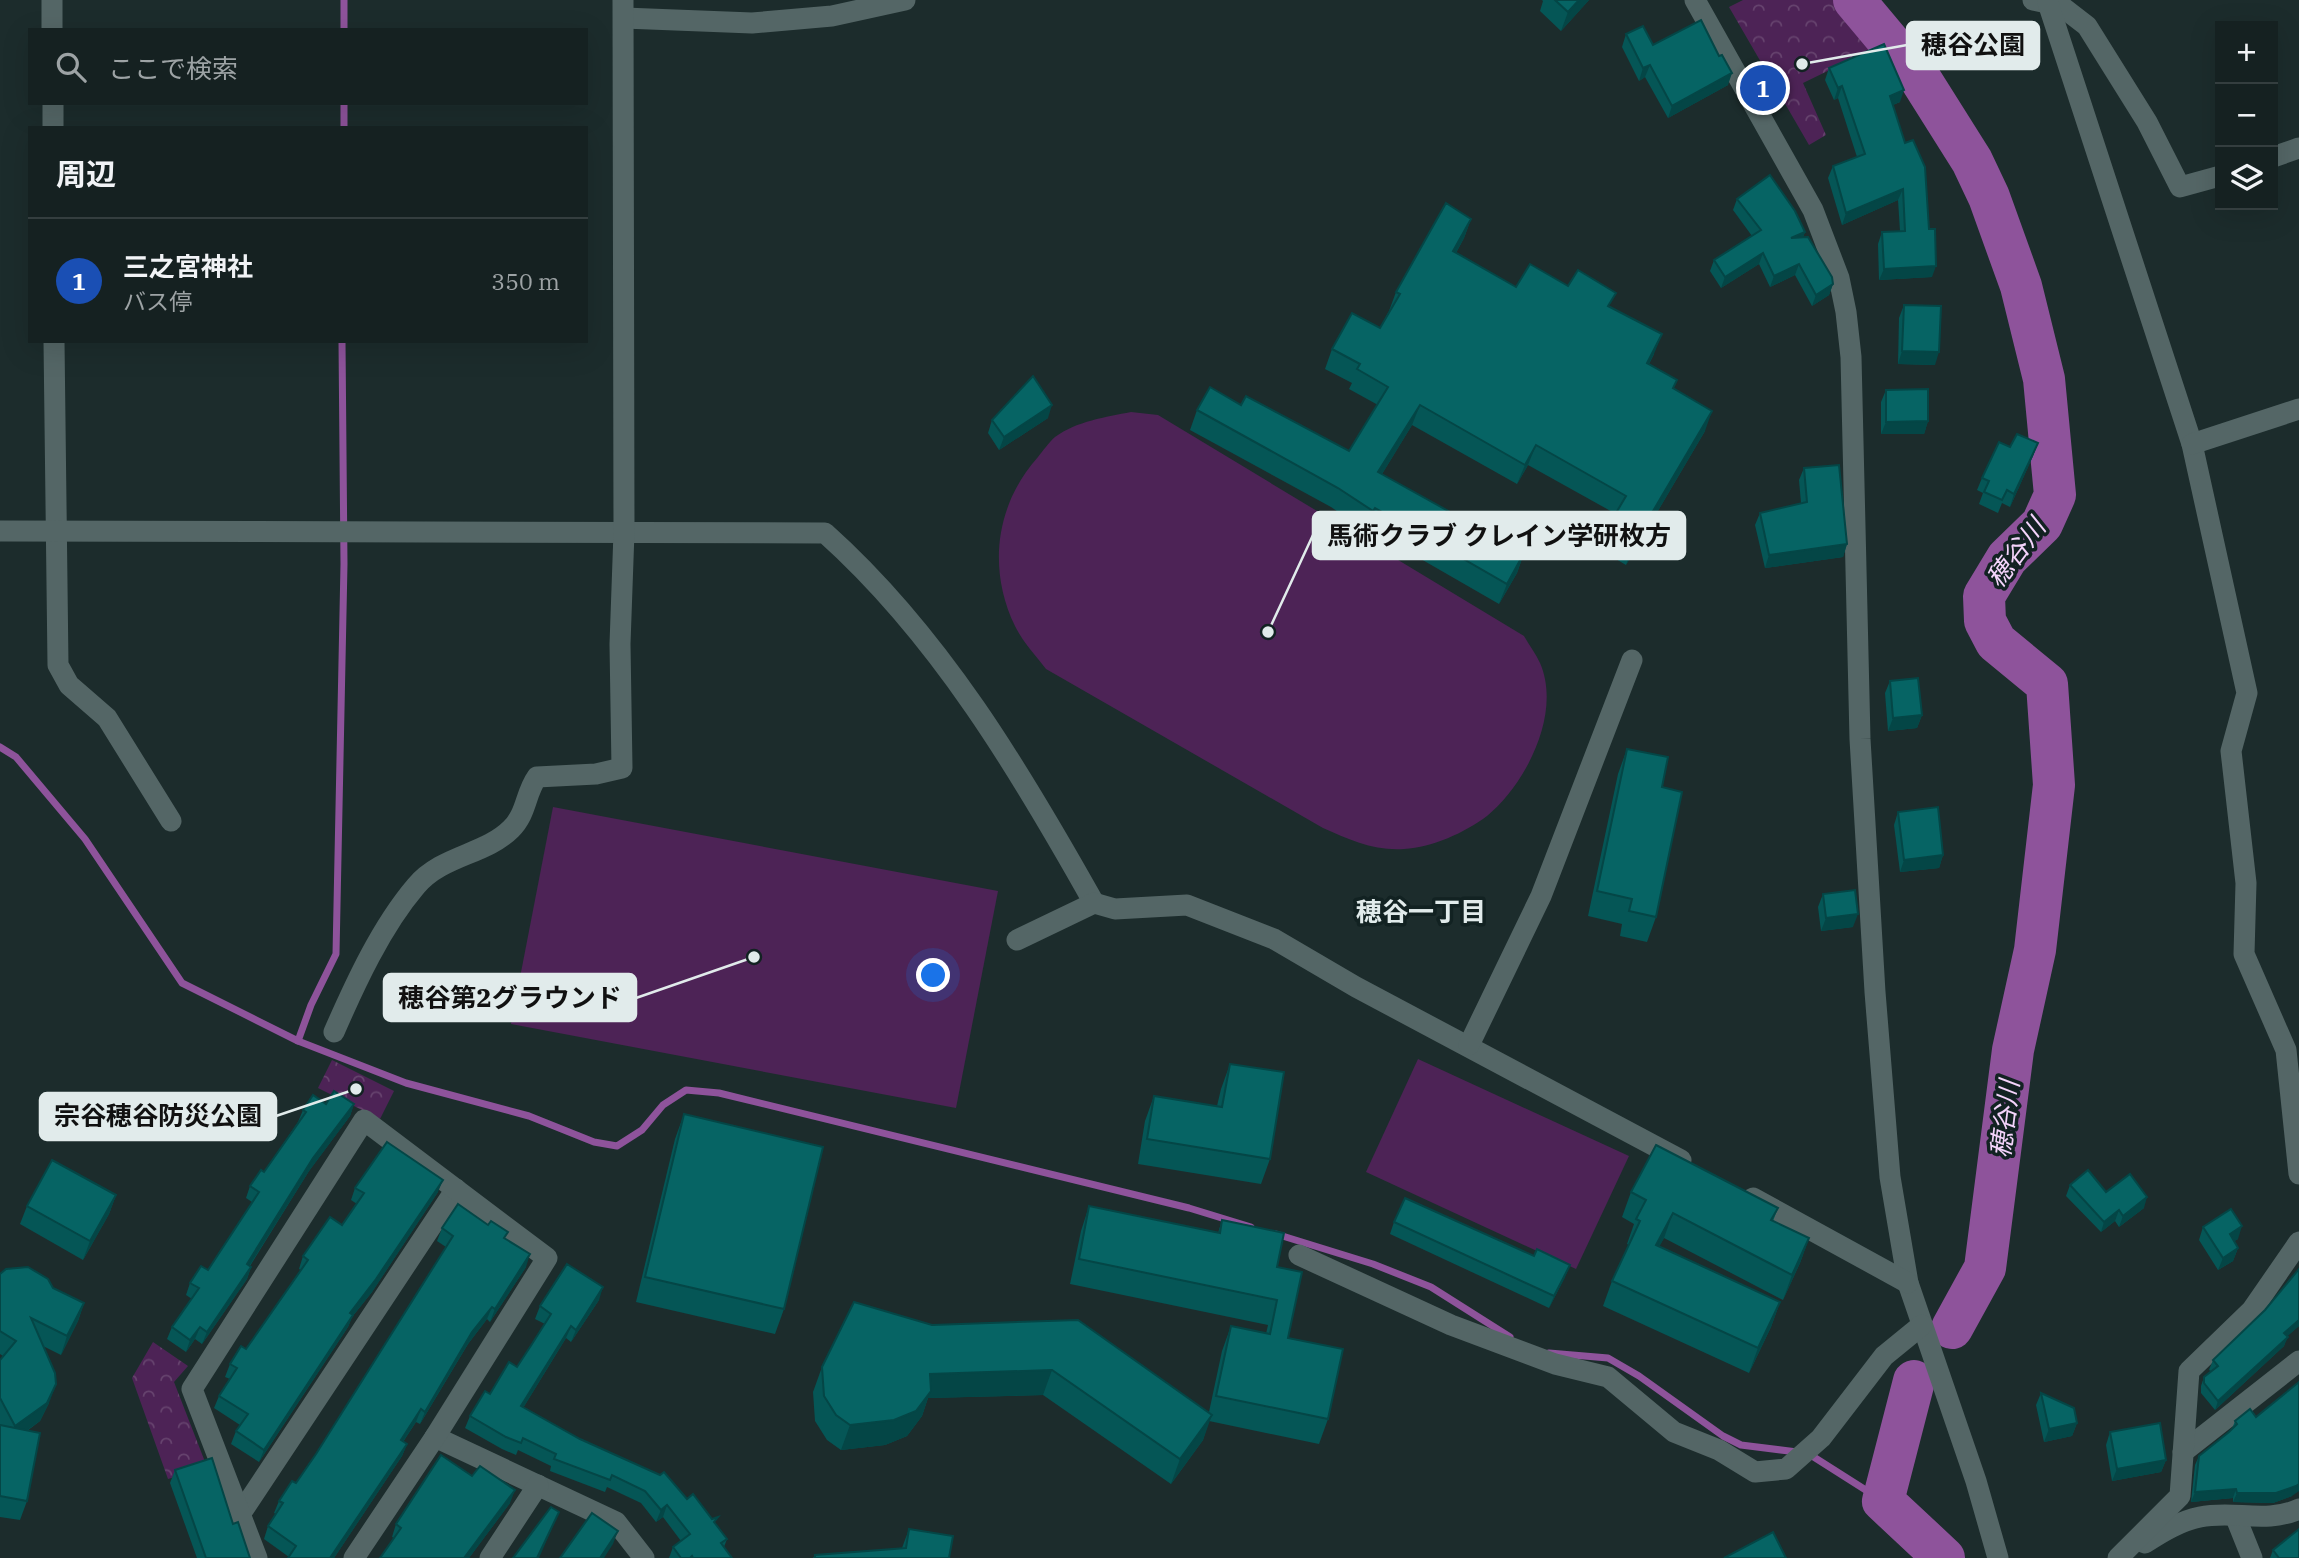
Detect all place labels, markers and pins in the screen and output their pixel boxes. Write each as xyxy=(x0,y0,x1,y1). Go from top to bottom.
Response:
callout: 穂谷公園 xyxy=(1907,22,2039,69)
pin: 1 xyxy=(1740,62,1786,114)
callout: 馬術クラブ クレイン学研枚方 xyxy=(1313,512,1685,559)
callout: 穂谷第2グラウンド xyxy=(384,974,636,1021)
callout: 宗谷穂谷防災公園 xyxy=(40,1093,276,1140)

